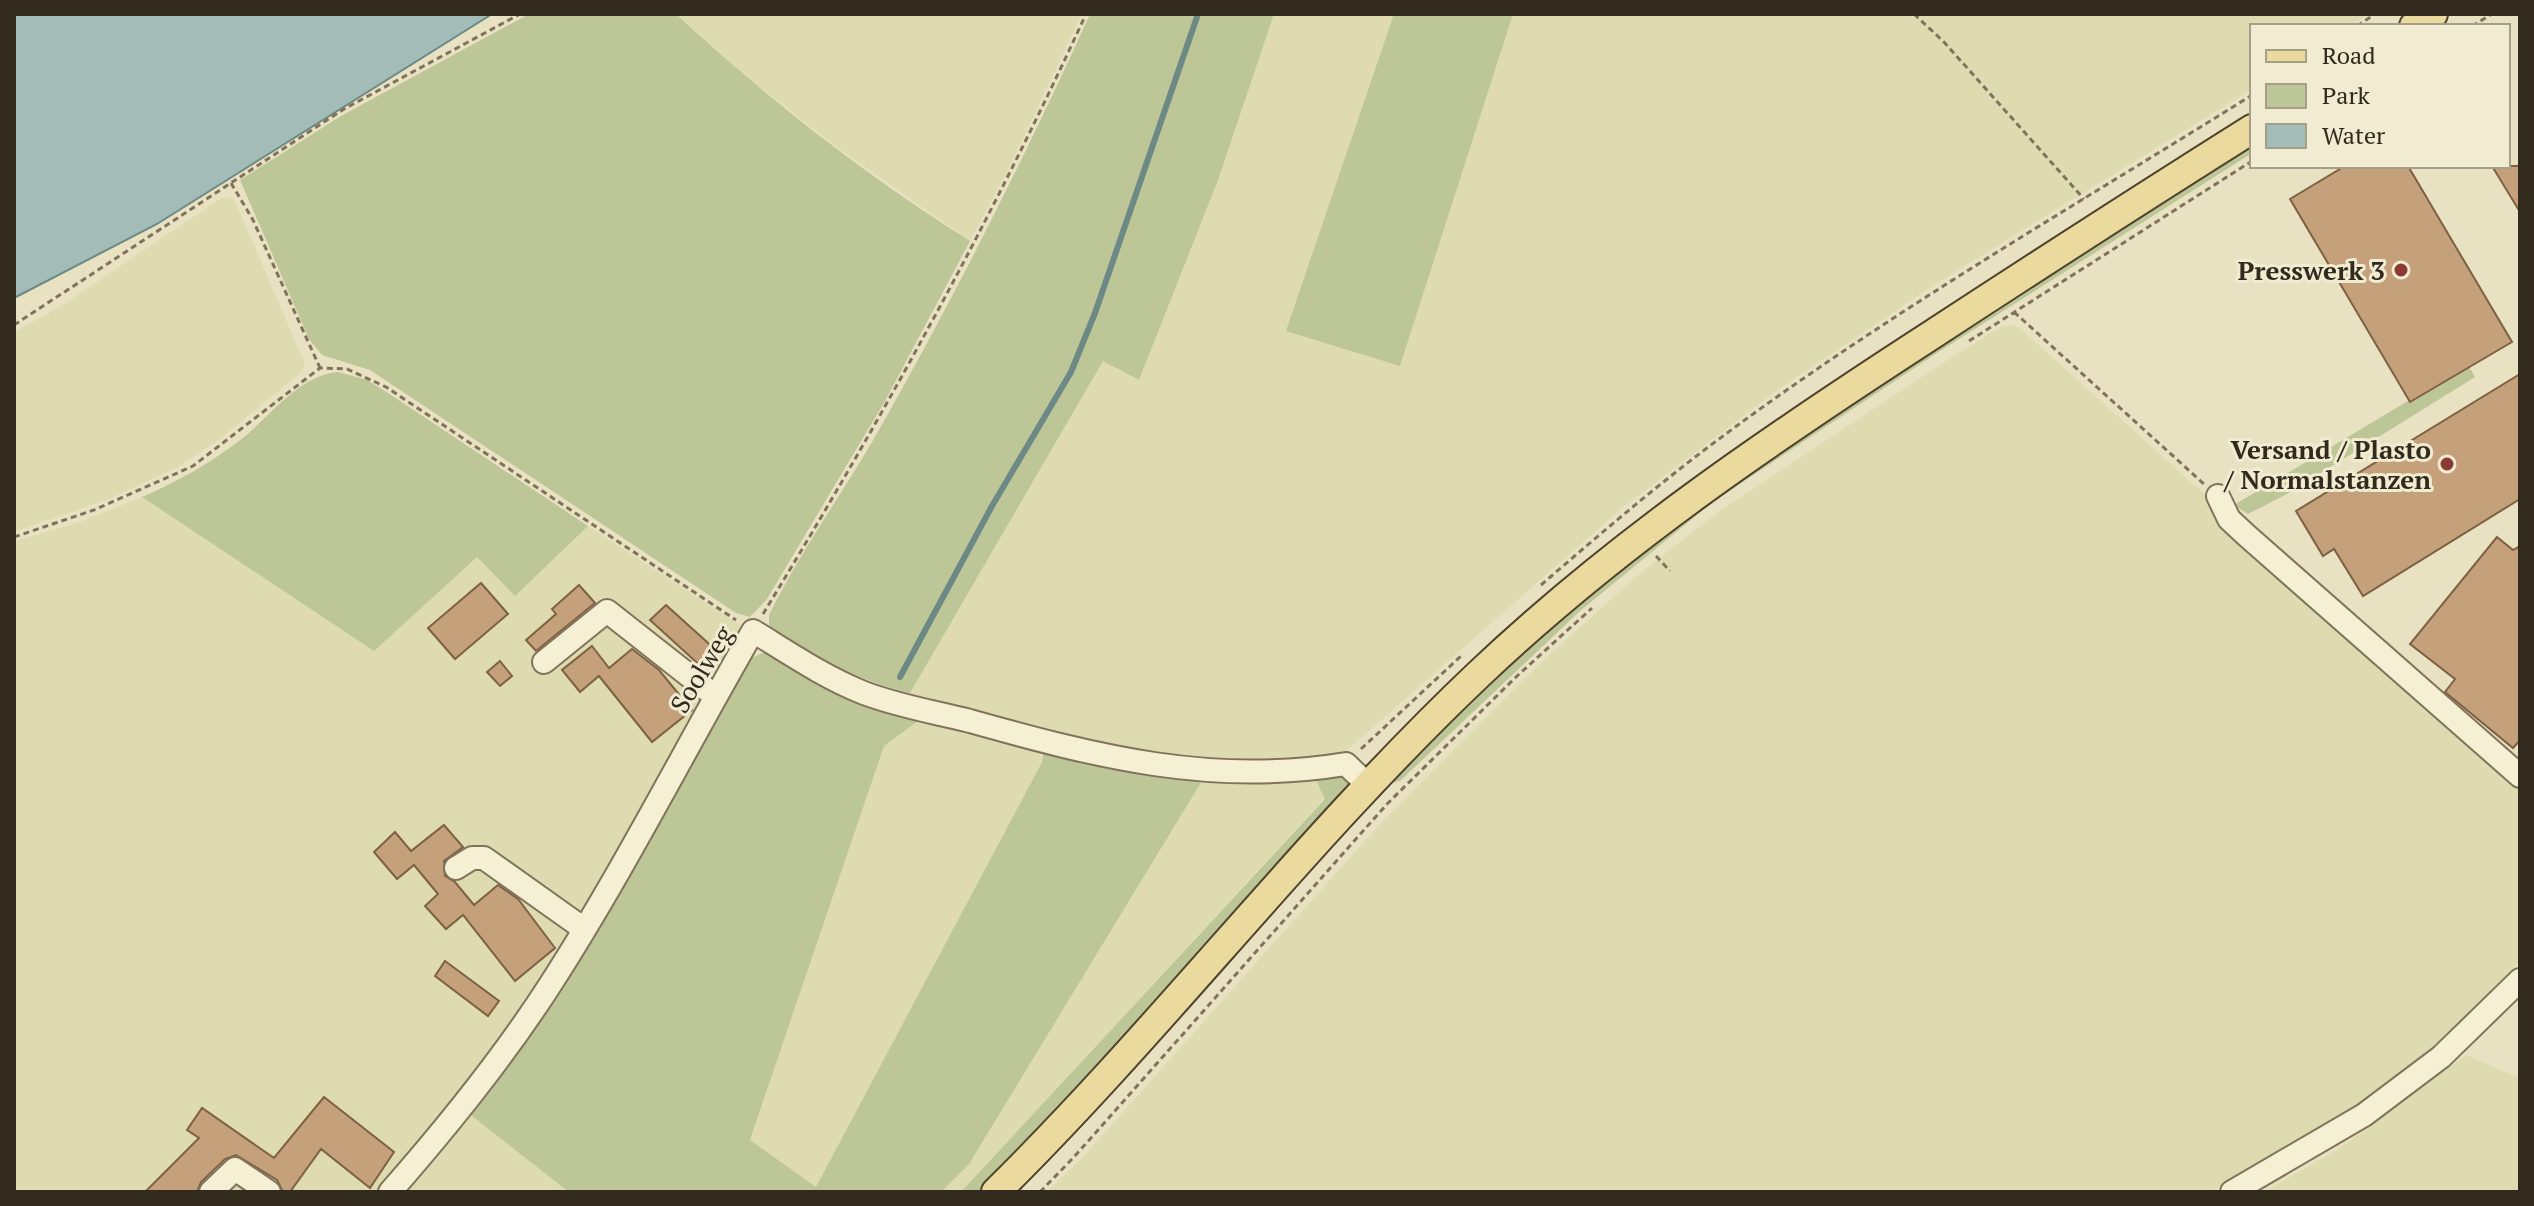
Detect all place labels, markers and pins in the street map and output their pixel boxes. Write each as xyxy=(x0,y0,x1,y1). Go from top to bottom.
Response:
place label: Presswerk 3 xyxy=(2238,253,2385,287)
marker: Presswerk 3 xyxy=(2392,261,2410,279)
place label: Versand / Plasto / Normalstanzen xyxy=(2222,432,2431,496)
marker: Versand / Plasto / Normalstanzen xyxy=(2438,455,2456,473)

